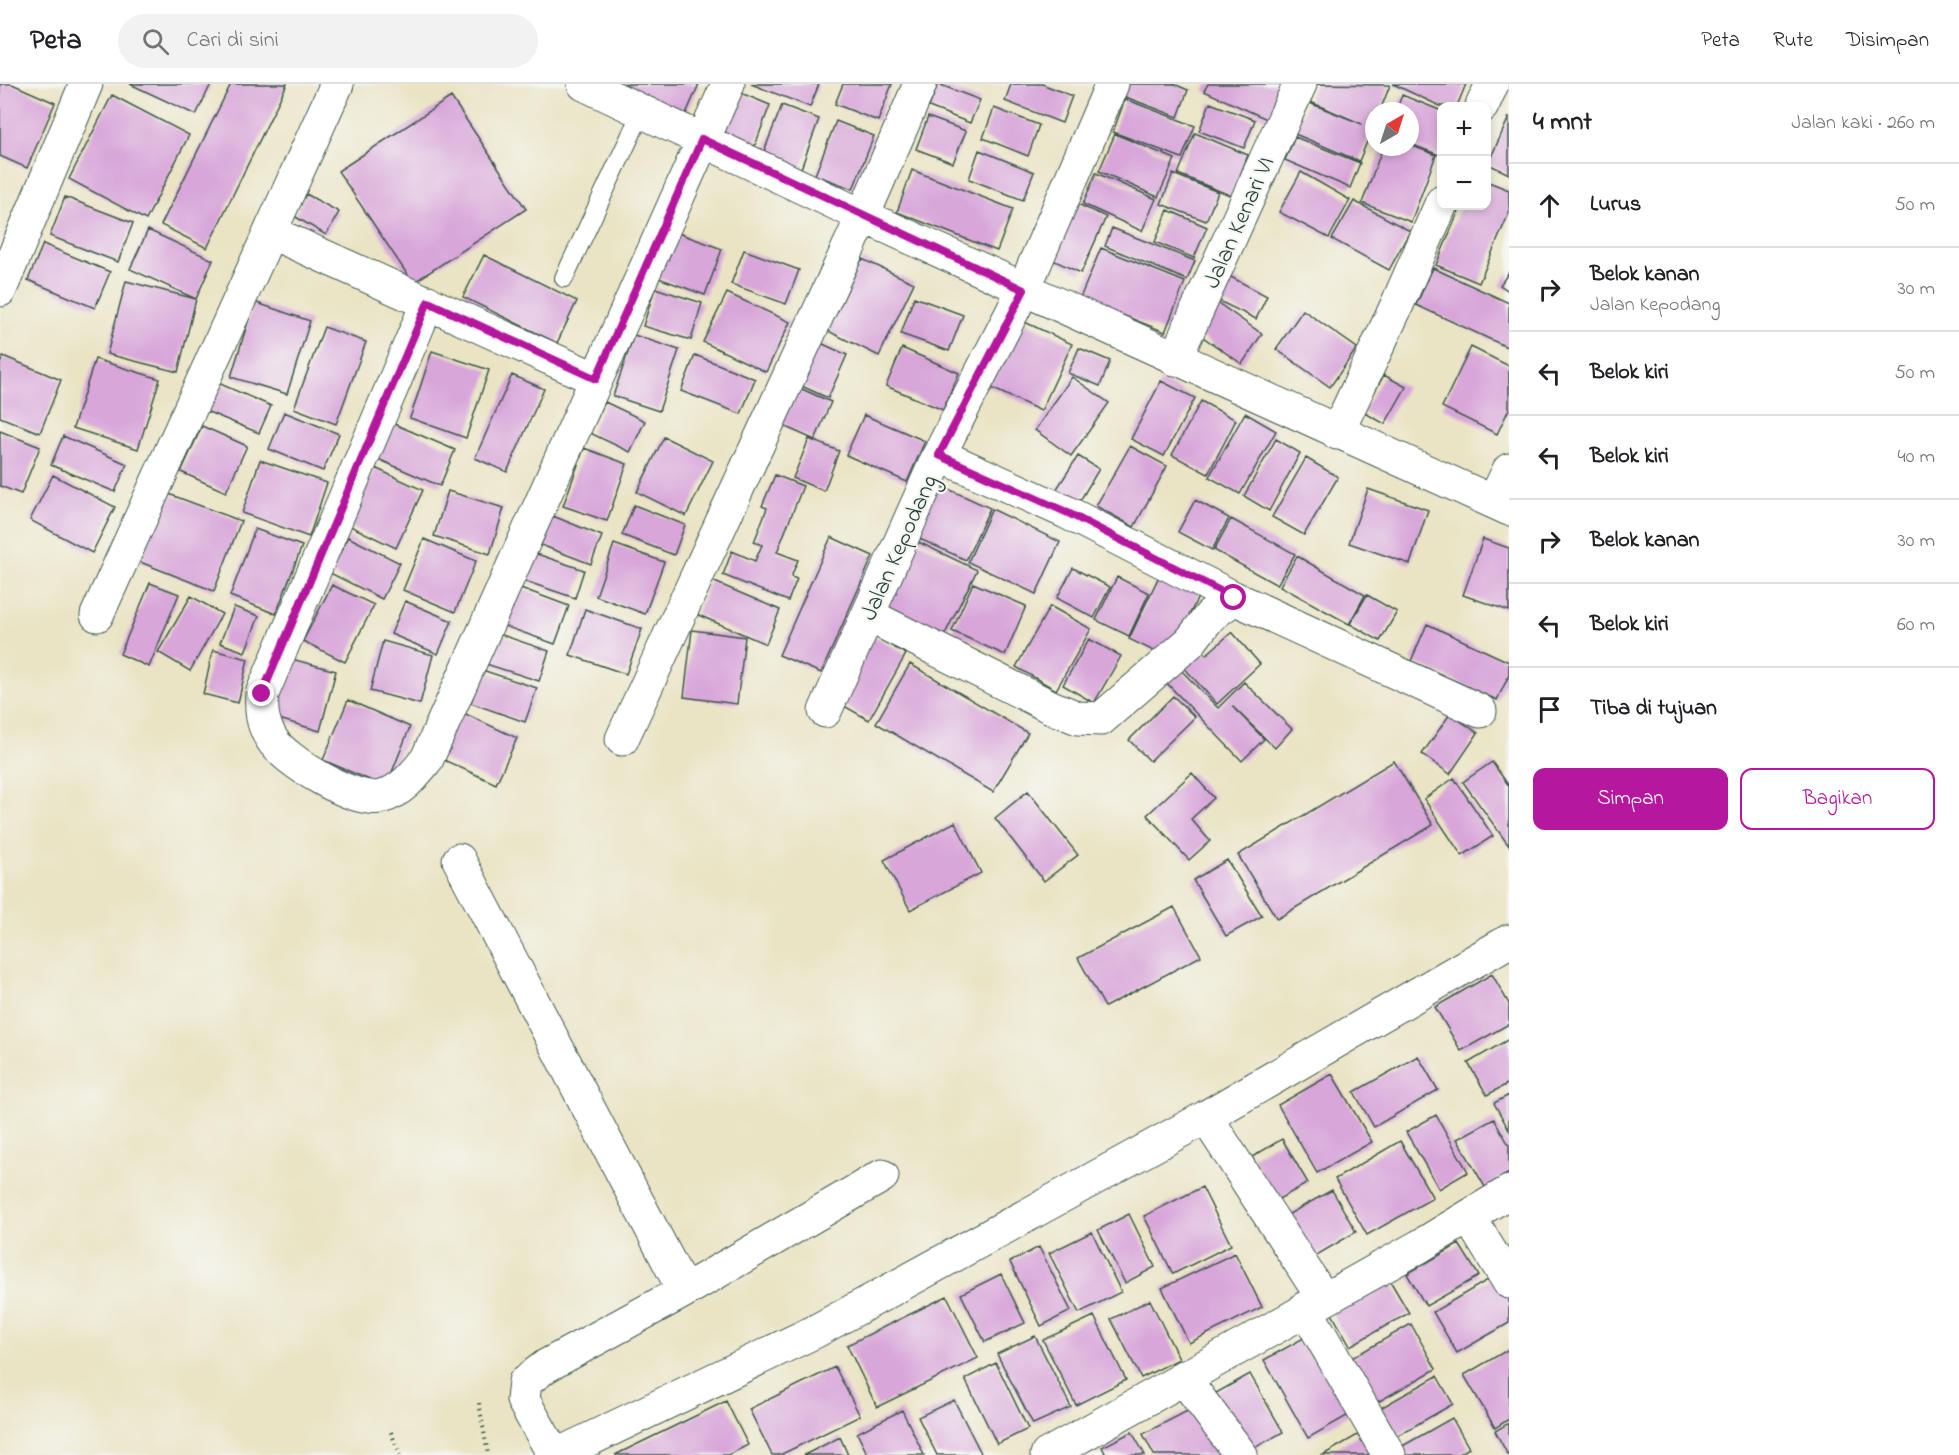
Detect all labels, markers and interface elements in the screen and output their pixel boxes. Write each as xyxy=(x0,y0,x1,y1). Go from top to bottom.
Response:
search box xyxy=(118,14,538,68)
text: Peta xyxy=(30,21,82,62)
icon: search xyxy=(139,25,172,58)
text: Cari di sini xyxy=(187,25,279,57)
text: Peta xyxy=(1701,26,1740,56)
text: Rute xyxy=(1773,26,1813,56)
text: Disimpan xyxy=(1846,26,1929,56)
north arrow xyxy=(1365,102,1419,156)
map controls xyxy=(1437,102,1491,210)
button: + xyxy=(1437,102,1491,156)
text: 4 mnt xyxy=(1533,104,1592,142)
text: Jalan kaki · 260 m xyxy=(1791,109,1935,138)
street label: Jalan Kenari VI xyxy=(1196,151,1285,295)
button: − xyxy=(1437,156,1491,210)
icon: ahead xyxy=(1533,189,1566,222)
text: Lurus xyxy=(1590,189,1641,221)
text: 50 m xyxy=(1894,191,1935,220)
text: Belok kanan xyxy=(1590,259,1699,291)
icon: right xyxy=(1533,273,1566,306)
text: 30 m xyxy=(1898,275,1935,304)
text: Jalan Kepodang xyxy=(1590,291,1720,320)
icon: left xyxy=(1533,357,1566,390)
text: Belok kiri xyxy=(1590,357,1669,389)
text: 50 m xyxy=(1894,359,1935,388)
icon: left xyxy=(1533,441,1566,474)
text: Belok kiri xyxy=(1590,441,1669,473)
text: 40 m xyxy=(1898,443,1935,472)
street label: Jalan Kepodang xyxy=(852,469,948,627)
icon: right xyxy=(1533,525,1566,558)
text: Belok kanan xyxy=(1590,525,1699,557)
text: 30 m xyxy=(1898,527,1935,556)
route start xyxy=(1220,584,1246,610)
icon: left xyxy=(1533,609,1566,642)
text: Belok kiri xyxy=(1590,609,1669,641)
text: 60 m xyxy=(1897,611,1935,640)
route end xyxy=(248,680,274,706)
icon: arrive xyxy=(1533,693,1566,726)
text: Tiba di tujuan xyxy=(1590,693,1717,725)
button: Simpan xyxy=(1533,768,1728,830)
button: Bagikan xyxy=(1740,768,1935,830)

